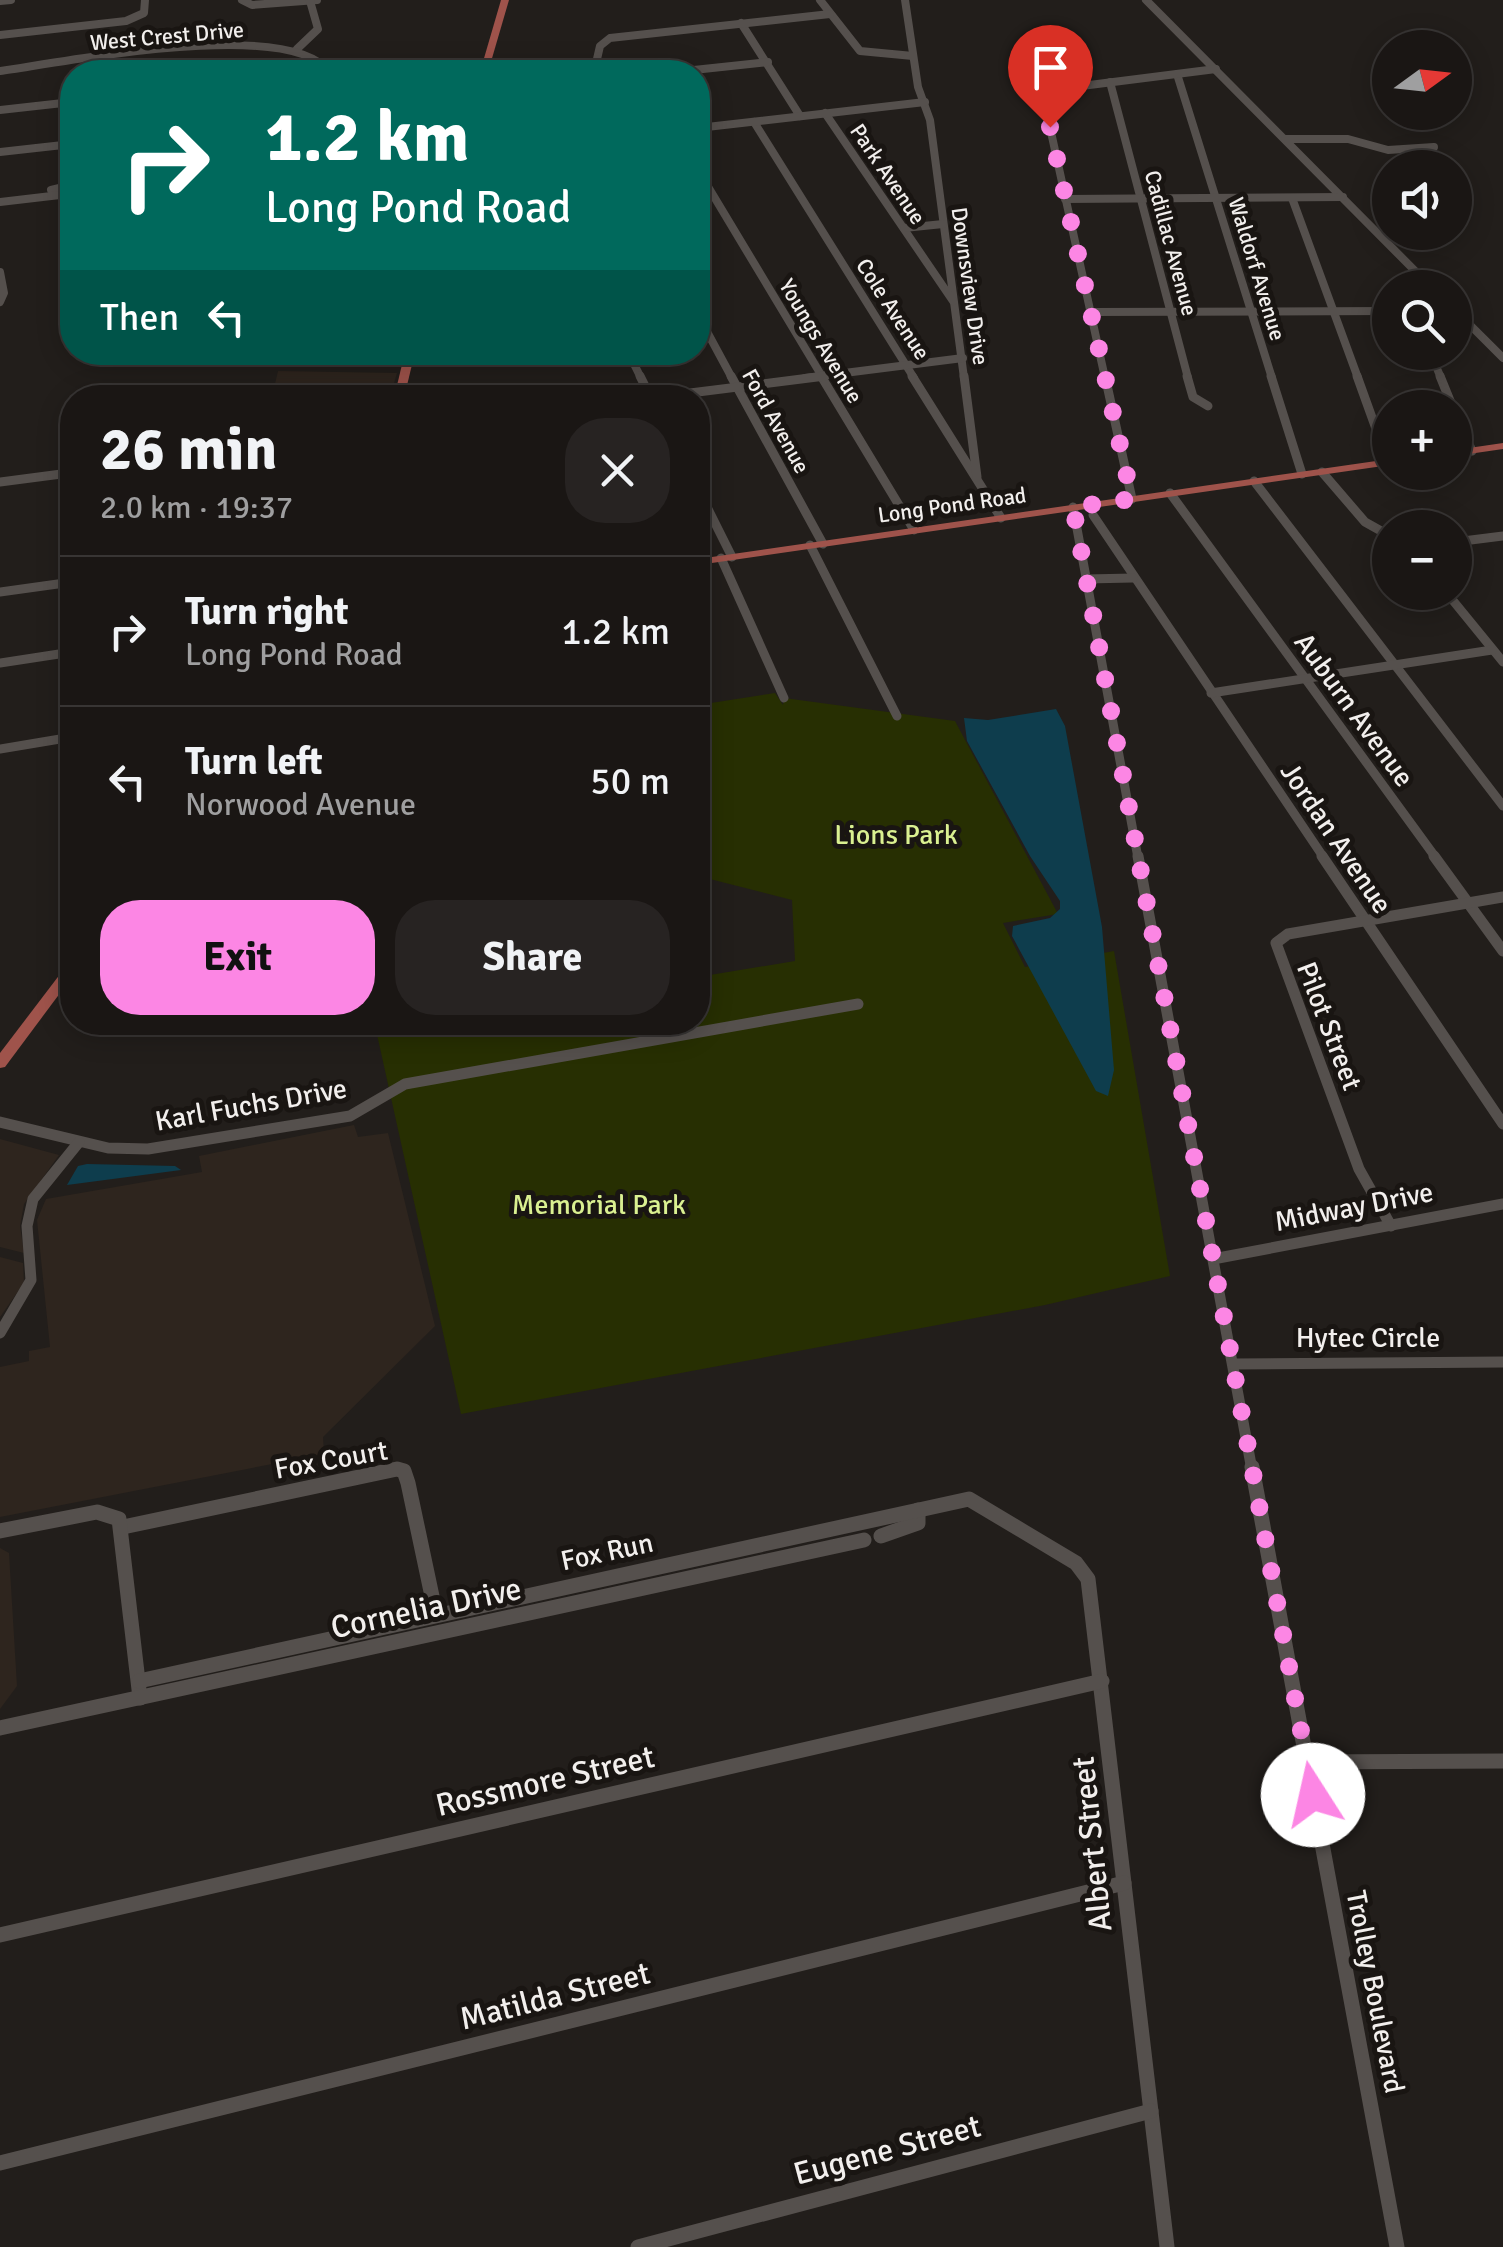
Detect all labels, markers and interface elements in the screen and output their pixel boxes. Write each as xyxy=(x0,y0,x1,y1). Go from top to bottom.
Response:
street label: West Crest Drive xyxy=(89,16,245,56)
pin xyxy=(1008,25,1093,128)
north arrow xyxy=(1372,30,1472,130)
map controls xyxy=(1372,30,1472,610)
icon: arrive xyxy=(1023,40,1078,95)
text: 1.2 km xyxy=(265,94,469,180)
icon: right xyxy=(100,100,230,230)
street label: Park Avenue xyxy=(844,118,932,230)
button: sound xyxy=(1372,150,1472,250)
street label: Cadillac Avenue xyxy=(1139,167,1203,319)
text: Long Pond Road xyxy=(265,180,571,235)
street label: Waldorf Avenue xyxy=(1222,194,1292,344)
street label: Downsview Drive xyxy=(946,205,994,367)
street label: Cole Avenue xyxy=(850,253,936,365)
button: search xyxy=(1372,270,1472,370)
street label: Youngs Avenue xyxy=(773,274,869,408)
icon: left xyxy=(199,290,254,345)
text: Then xyxy=(100,294,179,341)
street label: Ford Avenue xyxy=(736,364,816,478)
button: + xyxy=(1372,390,1472,490)
text: 26 min xyxy=(100,413,277,487)
button: close xyxy=(565,418,670,523)
street label: Long Pond Road xyxy=(876,481,1028,529)
text: 2.0 km · 19:37 xyxy=(100,488,293,527)
button: − xyxy=(1372,510,1472,610)
text: Turn right xyxy=(185,588,349,635)
icon: right xyxy=(100,604,155,659)
text: 1.2 km xyxy=(561,608,670,655)
street label: Auburn Avenue xyxy=(1287,627,1421,793)
text: Long Pond Road xyxy=(185,635,403,674)
text: Turn left xyxy=(185,738,323,785)
icon: left xyxy=(100,754,155,809)
street label: Jordan Avenue xyxy=(1273,756,1399,920)
text: 50 m xyxy=(590,758,670,805)
text: Norwood Avenue xyxy=(185,785,416,824)
park label: Lions Park xyxy=(834,818,958,852)
button: Exit xyxy=(100,900,375,1015)
button: Share xyxy=(395,900,670,1015)
street label: Pilot Street xyxy=(1289,957,1369,1095)
street label: Karl Fuchs Drive xyxy=(152,1071,350,1139)
street label: Midway Drive xyxy=(1272,1175,1436,1239)
park label: Memorial Park xyxy=(512,1188,686,1222)
street label: Hytec Circle xyxy=(1296,1321,1440,1355)
street label: Fox Court xyxy=(272,1433,390,1487)
street label: Fox Run xyxy=(558,1526,656,1578)
street label: Cornelia Drive xyxy=(327,1569,525,1647)
street label: Rossmore Street xyxy=(432,1737,658,1825)
position arrow xyxy=(1261,1743,1365,1847)
street label: Albert Street xyxy=(1063,1755,1121,1933)
street label: Trolley Boulevard xyxy=(1339,1888,1411,2096)
street label: Matilda Street xyxy=(456,1954,654,2038)
street label: Eugene Street xyxy=(789,2106,985,2194)

